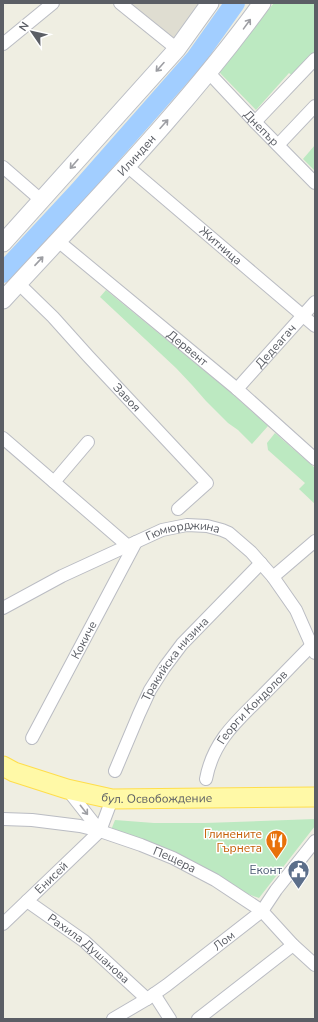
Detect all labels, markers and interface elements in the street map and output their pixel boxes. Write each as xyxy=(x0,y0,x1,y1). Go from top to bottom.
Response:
north arrow xyxy=(12,12,52,52)
one-way arrow xyxy=(243,18,252,29)
text: N xyxy=(16,19,33,34)
one-way arrow xyxy=(155,62,165,72)
street label: Днепър xyxy=(240,107,282,150)
one-way arrow xyxy=(160,118,169,129)
street label: Илинден xyxy=(114,131,159,179)
one-way arrow xyxy=(69,159,79,169)
street label: Житница xyxy=(196,223,246,269)
one-way arrow xyxy=(34,256,44,266)
street label: Дедеагач xyxy=(252,320,300,371)
street label: Дервент xyxy=(164,326,212,370)
street label: Завоя xyxy=(109,380,144,415)
street label: Гюмюрджина xyxy=(143,516,222,544)
street label: Тракийска низина xyxy=(138,613,212,704)
street label: Кокиче xyxy=(67,618,101,662)
street label: Георги Кондолов xyxy=(213,666,291,747)
street label: бул. Освобождение xyxy=(100,789,212,807)
one-way arrow xyxy=(79,804,88,815)
place label: Глинените Гърнета xyxy=(204,826,262,856)
restaurant icon: Глинените Гърнета xyxy=(264,828,290,861)
street label: Пещера xyxy=(151,843,199,877)
public building icon: Еконт xyxy=(285,857,311,890)
street label: Енисей xyxy=(31,858,71,897)
place label: Еконт xyxy=(250,862,283,878)
street label: Рахила Душанова xyxy=(44,910,133,987)
street label: Лом xyxy=(210,927,238,954)

